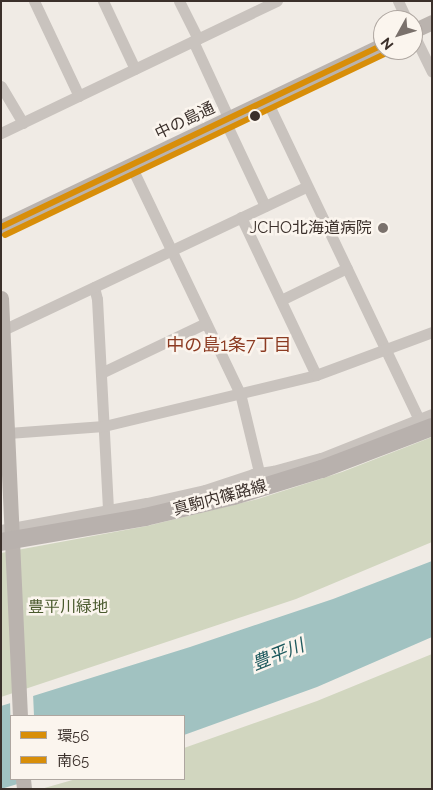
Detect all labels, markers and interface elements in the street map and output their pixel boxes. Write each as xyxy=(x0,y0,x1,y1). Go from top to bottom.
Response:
north arrow xyxy=(373,10,423,60)
text: N xyxy=(378,35,397,53)
street label: 中の島通 xyxy=(152,98,218,144)
unlabelled marker xyxy=(250,111,260,121)
place label: JCHO北海道病院 xyxy=(250,218,372,238)
marker: JCHO北海道病院 xyxy=(376,221,390,235)
district label: 中の島1条7丁目 xyxy=(166,334,292,356)
street label: 真駒内篠路線 xyxy=(171,476,269,520)
park label: 豊平川緑地 xyxy=(28,597,108,617)
water label: 豊平川 xyxy=(249,635,307,675)
legend xyxy=(10,715,185,780)
text: 環56 xyxy=(57,727,89,745)
text: 南65 xyxy=(57,752,89,770)

